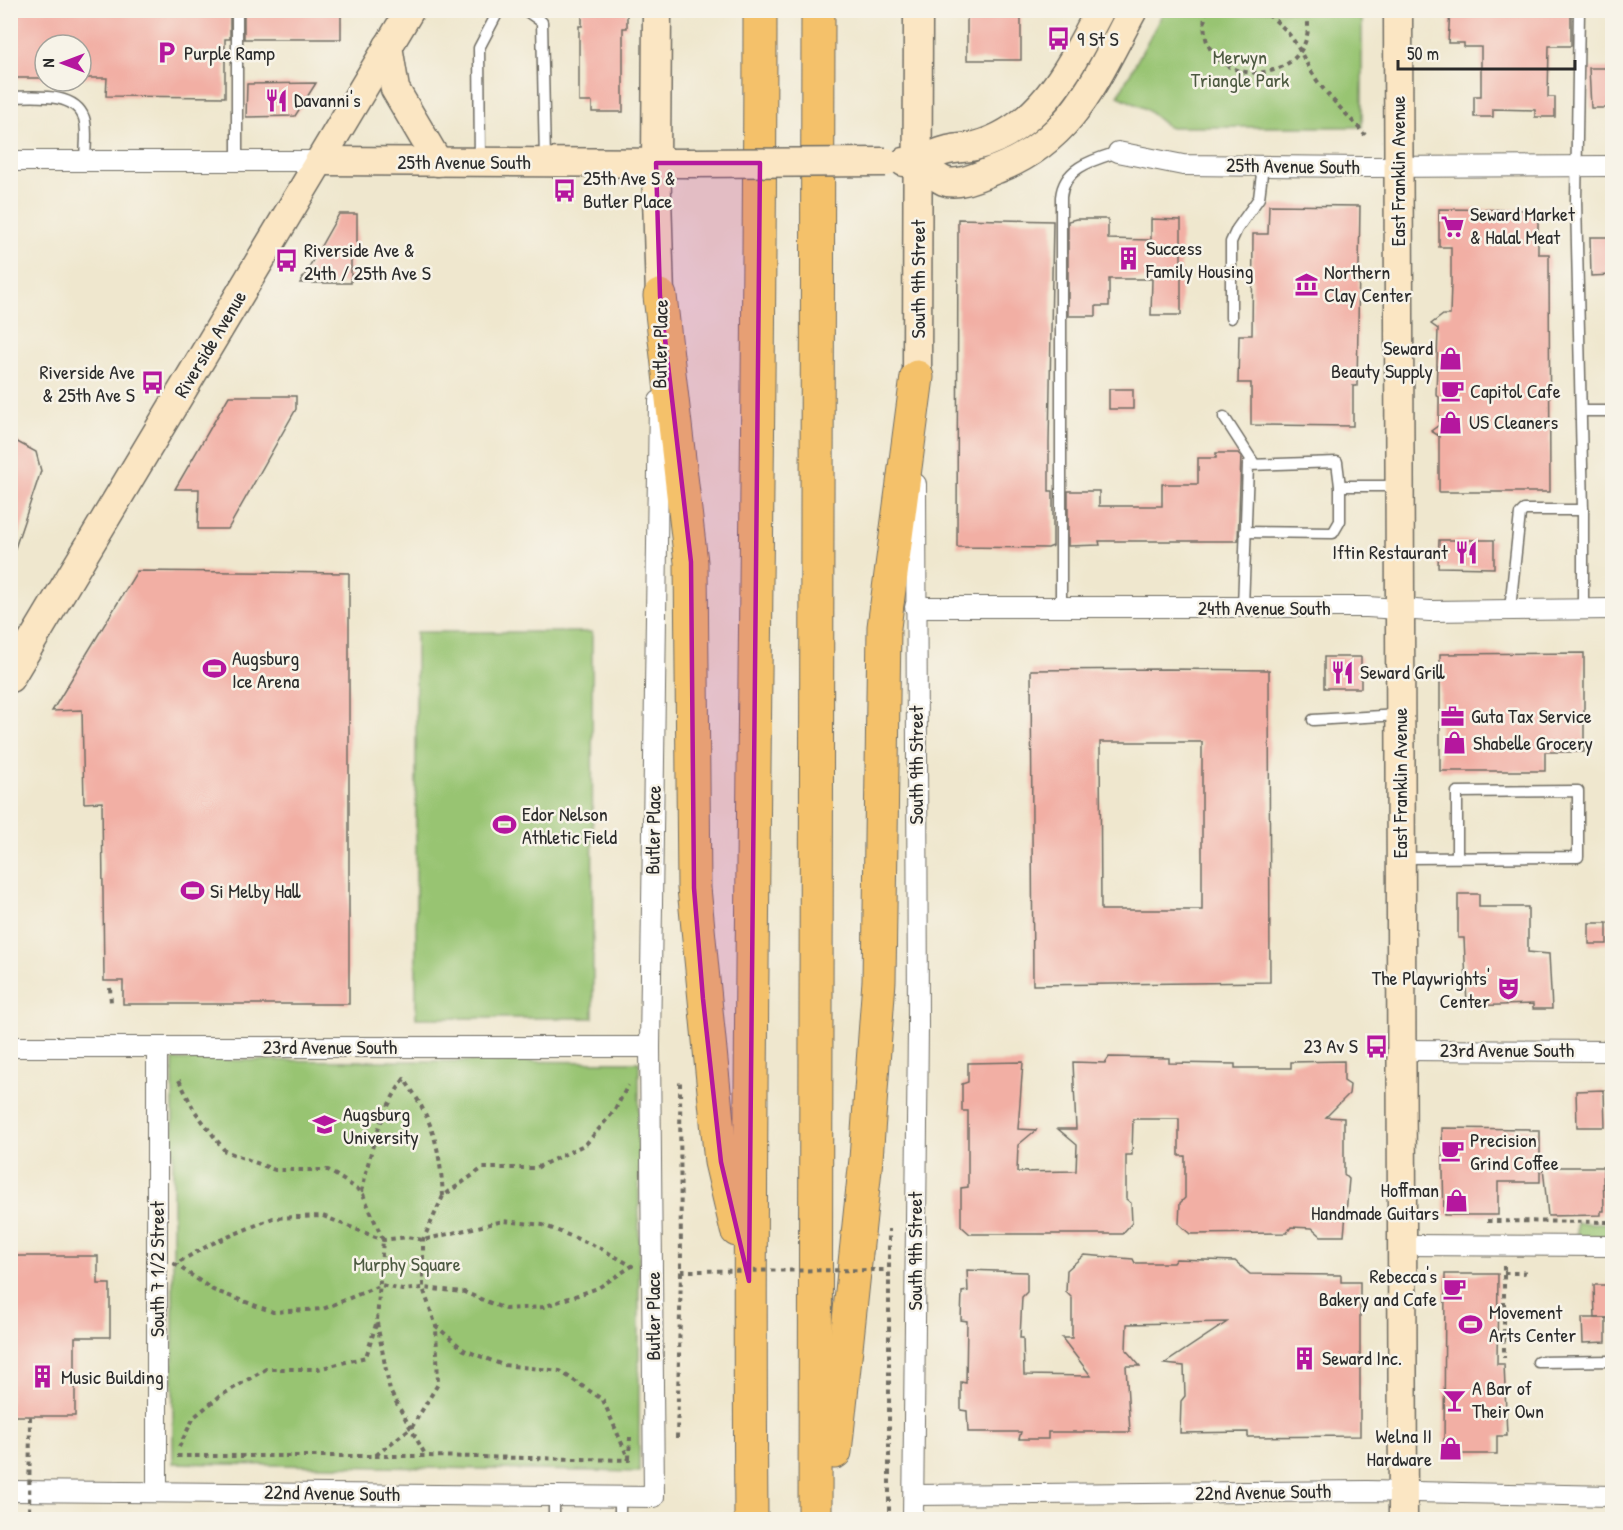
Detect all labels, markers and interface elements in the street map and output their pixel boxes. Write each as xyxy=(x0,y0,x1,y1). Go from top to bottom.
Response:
place label: 9 St S xyxy=(1077,25,1119,52)
bus stop icon: 9 St S xyxy=(1046,26,1072,52)
north arrow xyxy=(33,33,93,93)
scale bar xyxy=(1398,33,1575,71)
place label: Purple Ramp xyxy=(184,39,275,66)
parking icon: Purple Ramp xyxy=(153,40,179,66)
text: 50 m xyxy=(1407,41,1439,66)
park label: Merwyn Triangle Park xyxy=(1191,43,1289,93)
text: N xyxy=(37,58,59,67)
place label: Davanni's xyxy=(294,86,361,113)
restaurant icon: Davanni's xyxy=(263,87,289,113)
street label: East Franklin Avenue xyxy=(1384,96,1411,246)
street label: 25th Avenue South xyxy=(397,148,531,175)
street label: 25th Avenue South xyxy=(1226,151,1360,180)
place label: 25th Ave S & Butler Place xyxy=(583,164,675,214)
bus stop icon: 25th Ave S & Butler Place xyxy=(552,177,578,203)
place label: Seward Market & Halal Meat xyxy=(1470,200,1576,250)
supermarket icon: Seward Market & Halal Meat xyxy=(1439,213,1465,239)
street label: South 9th Street xyxy=(904,218,931,338)
place label: Success Family Housing xyxy=(1145,234,1253,284)
place label: Riverside Ave & 24th / 25th Ave S xyxy=(304,236,431,286)
building icon: Success Family Housing xyxy=(1115,246,1141,272)
bus stop icon: Riverside Ave & 24th / 25th Ave S xyxy=(273,248,299,274)
place label: Northern Clay Center xyxy=(1324,258,1412,308)
museum icon: Northern Clay Center xyxy=(1293,271,1319,297)
street label: Riverside Avenue xyxy=(167,285,252,402)
street label: Butler Place xyxy=(645,299,674,389)
place label: Seward Beauty Supply xyxy=(1331,334,1433,384)
shop icon: Seward Beauty Supply xyxy=(1438,346,1464,372)
place label: Riverside Ave & 25th Ave S xyxy=(40,358,135,408)
bus stop icon: Riverside Ave & 25th Ave S xyxy=(140,370,166,396)
place label: Capitol Cafe xyxy=(1470,377,1561,404)
cafe icon: Capitol Cafe xyxy=(1439,378,1465,404)
place label: US Cleaners xyxy=(1469,408,1559,435)
shop icon: US Cleaners xyxy=(1438,409,1464,435)
place label: Iftin Restaurant xyxy=(1332,538,1449,565)
restaurant icon: Iftin Restaurant xyxy=(1453,539,1479,565)
street label: 24th Avenue South xyxy=(1198,594,1330,621)
place label: Augsburg Ice Arena xyxy=(232,644,299,694)
sports icon: Augsburg Ice Arena xyxy=(201,656,227,682)
place label: Seward Grill xyxy=(1360,658,1445,685)
restaurant icon: Seward Grill xyxy=(1329,659,1355,685)
place label: Guta Tax Service xyxy=(1471,702,1592,729)
office icon: Guta Tax Service xyxy=(1440,703,1466,729)
street label: South 9th Street xyxy=(902,704,929,824)
street label: East Franklin Avenue xyxy=(1386,708,1413,858)
place label: Shabelle Grocery xyxy=(1473,729,1593,756)
shop icon: Shabelle Grocery xyxy=(1442,730,1468,756)
street label: Butler Place xyxy=(638,785,667,875)
place label: Edor Nelson Athletic Field xyxy=(522,800,617,850)
sports icon: Edor Nelson Athletic Field xyxy=(491,812,517,838)
place label: Si Melby Hall xyxy=(210,877,301,904)
sports icon: Si Melby Hall xyxy=(179,878,205,904)
place label: The Playwrights' Center xyxy=(1372,964,1490,1014)
theatre icon: The Playwrights' Center xyxy=(1495,976,1521,1002)
place label: 23 Av S xyxy=(1304,1032,1358,1059)
street label: 23rd Avenue South xyxy=(263,1033,397,1060)
bus stop icon: 23 Av S xyxy=(1363,1033,1389,1059)
street label: 23rd Avenue South xyxy=(1440,1036,1574,1063)
place label: Augsburg University xyxy=(343,1100,419,1150)
school or university icon: Augsburg University xyxy=(312,1112,338,1138)
place label: Precision Grind Coffee xyxy=(1470,1126,1559,1176)
cafe icon: Precision Grind Coffee xyxy=(1439,1138,1465,1164)
place label: Hoffman Handmade Guitars xyxy=(1311,1176,1439,1226)
shop icon: Hoffman Handmade Guitars xyxy=(1444,1188,1470,1214)
street label: South 9th Street xyxy=(901,1190,928,1310)
street label: South 7 1/2 Street xyxy=(143,1200,170,1337)
park label: Murphy Square xyxy=(353,1250,461,1277)
place label: Rebecca's Bakery and Cafe xyxy=(1319,1262,1437,1312)
street label: Butler Place xyxy=(639,1271,666,1361)
cafe icon: Rebecca's Bakery and Cafe xyxy=(1442,1275,1468,1301)
place label: Movement Arts Center xyxy=(1489,1298,1576,1348)
sports icon: Movement Arts Center xyxy=(1458,1311,1484,1337)
place label: Seward Inc. xyxy=(1322,1344,1402,1371)
building icon: Seward Inc. xyxy=(1291,1345,1317,1371)
place label: Music Building xyxy=(61,1363,164,1390)
building icon: Music Building xyxy=(30,1364,56,1390)
place label: A Bar of Their Own xyxy=(1472,1374,1544,1424)
bar icon: A Bar of Their Own xyxy=(1441,1387,1467,1413)
place label: Welna II Hardware xyxy=(1367,1422,1432,1472)
shop icon: Welna II Hardware xyxy=(1437,1435,1463,1461)
street label: 22nd Avenue South xyxy=(1195,1477,1331,1506)
street label: 22nd Avenue South xyxy=(264,1478,400,1507)

